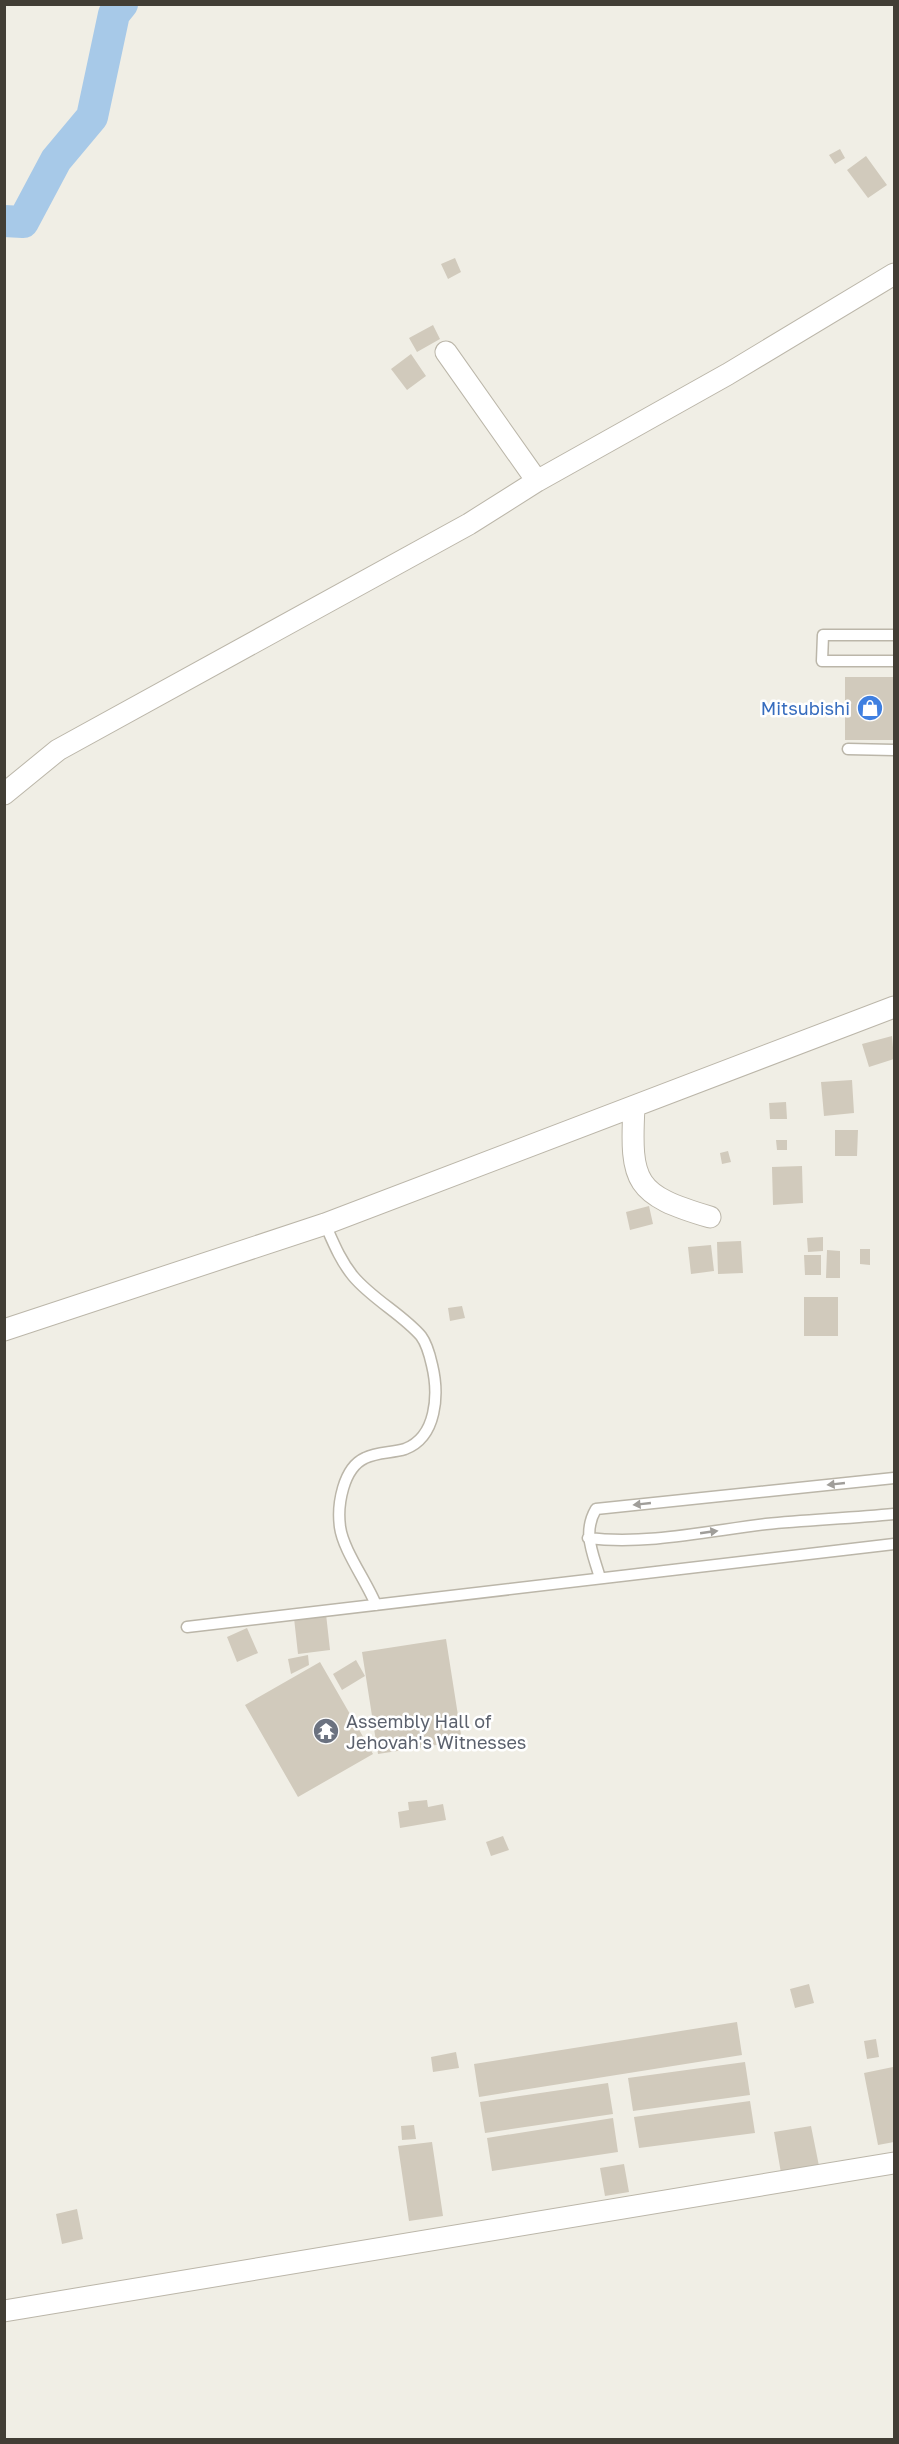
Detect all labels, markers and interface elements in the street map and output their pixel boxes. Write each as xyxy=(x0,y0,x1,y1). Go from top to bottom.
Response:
shop icon: Mitsubishi xyxy=(855,693,885,723)
place label: Mitsubishi xyxy=(761,697,850,719)
one-way arrow xyxy=(827,1479,846,1489)
one-way arrow xyxy=(633,1499,652,1509)
one-way arrow xyxy=(700,1528,719,1537)
place label: Assembly Hall of Jehovah's Witnesses xyxy=(346,1710,526,1753)
temple icon: Assembly Hall of Jehovah's Witnesses xyxy=(311,1716,341,1746)

